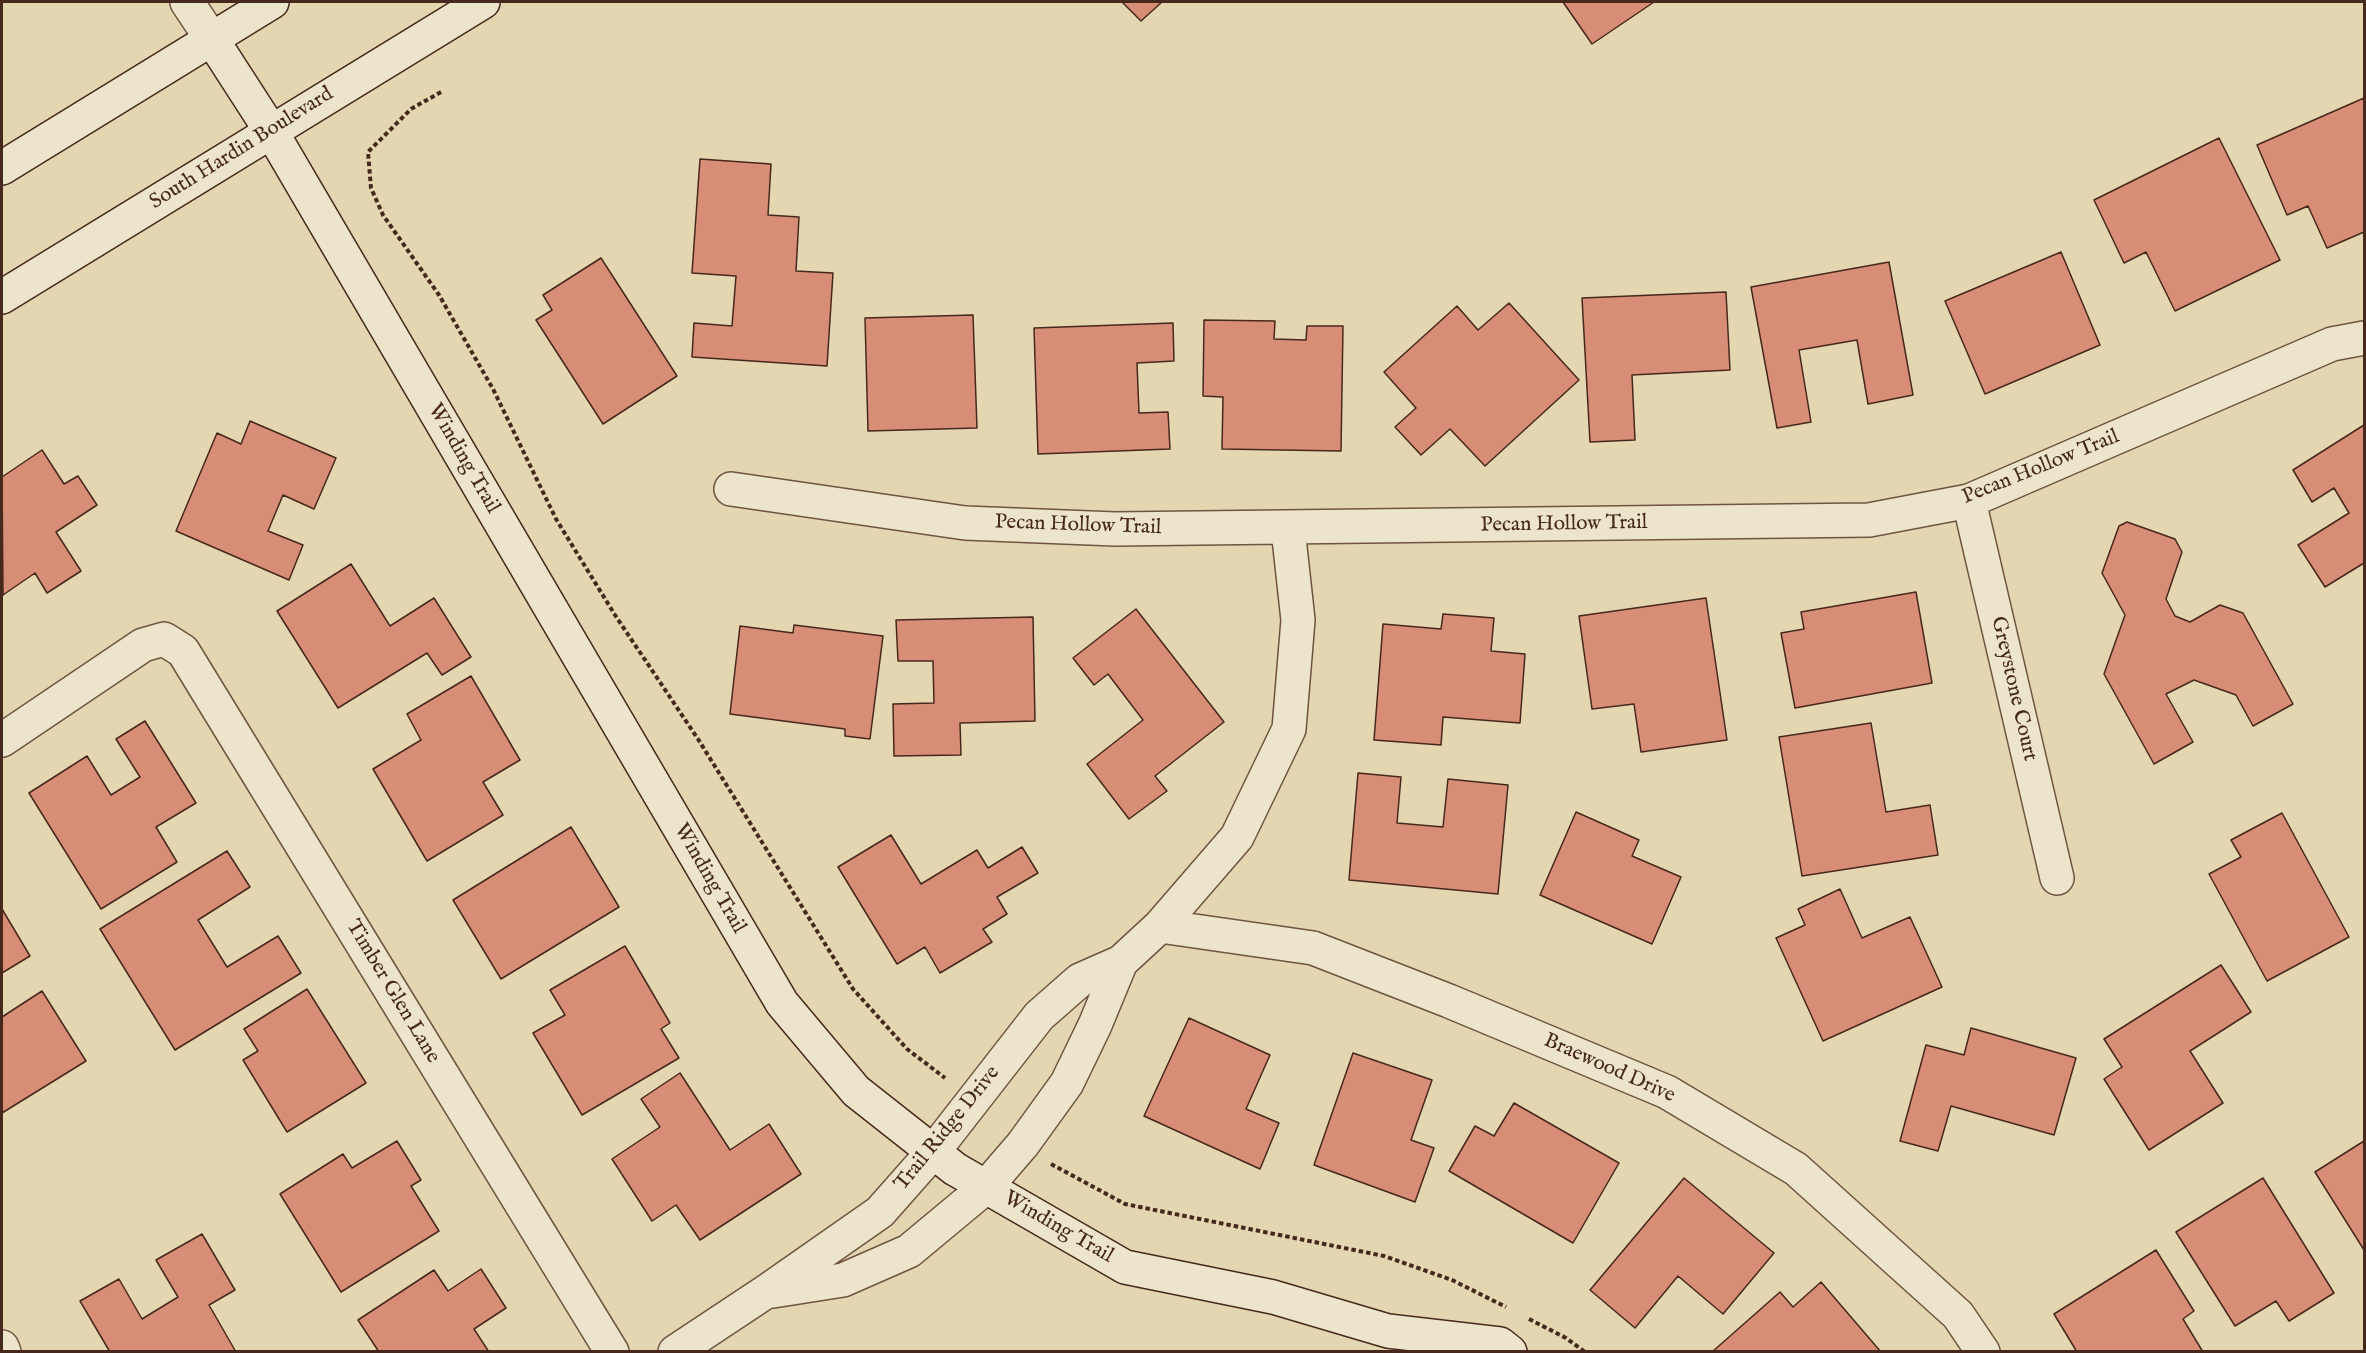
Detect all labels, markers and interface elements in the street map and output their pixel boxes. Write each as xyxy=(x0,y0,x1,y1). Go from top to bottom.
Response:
street label: South Hardin Boulevard xyxy=(146,82,338,216)
street label: Winding Trail xyxy=(421,400,505,518)
street label: Pecan Hollow Trail xyxy=(1959,425,2123,511)
street label: Pecan Hollow Trail xyxy=(994,510,1162,542)
street label: Pecan Hollow Trail xyxy=(1480,511,1648,539)
street label: Greystone Court xyxy=(1984,614,2042,764)
street label: Winding Trail xyxy=(667,820,751,938)
street label: Timber Glen Lane xyxy=(339,916,445,1068)
street label: Braewood Drive xyxy=(1539,1029,1679,1109)
street label: Trail Ridge Drive xyxy=(890,1061,1006,1197)
street label: Winding Trail xyxy=(999,1186,1117,1270)

